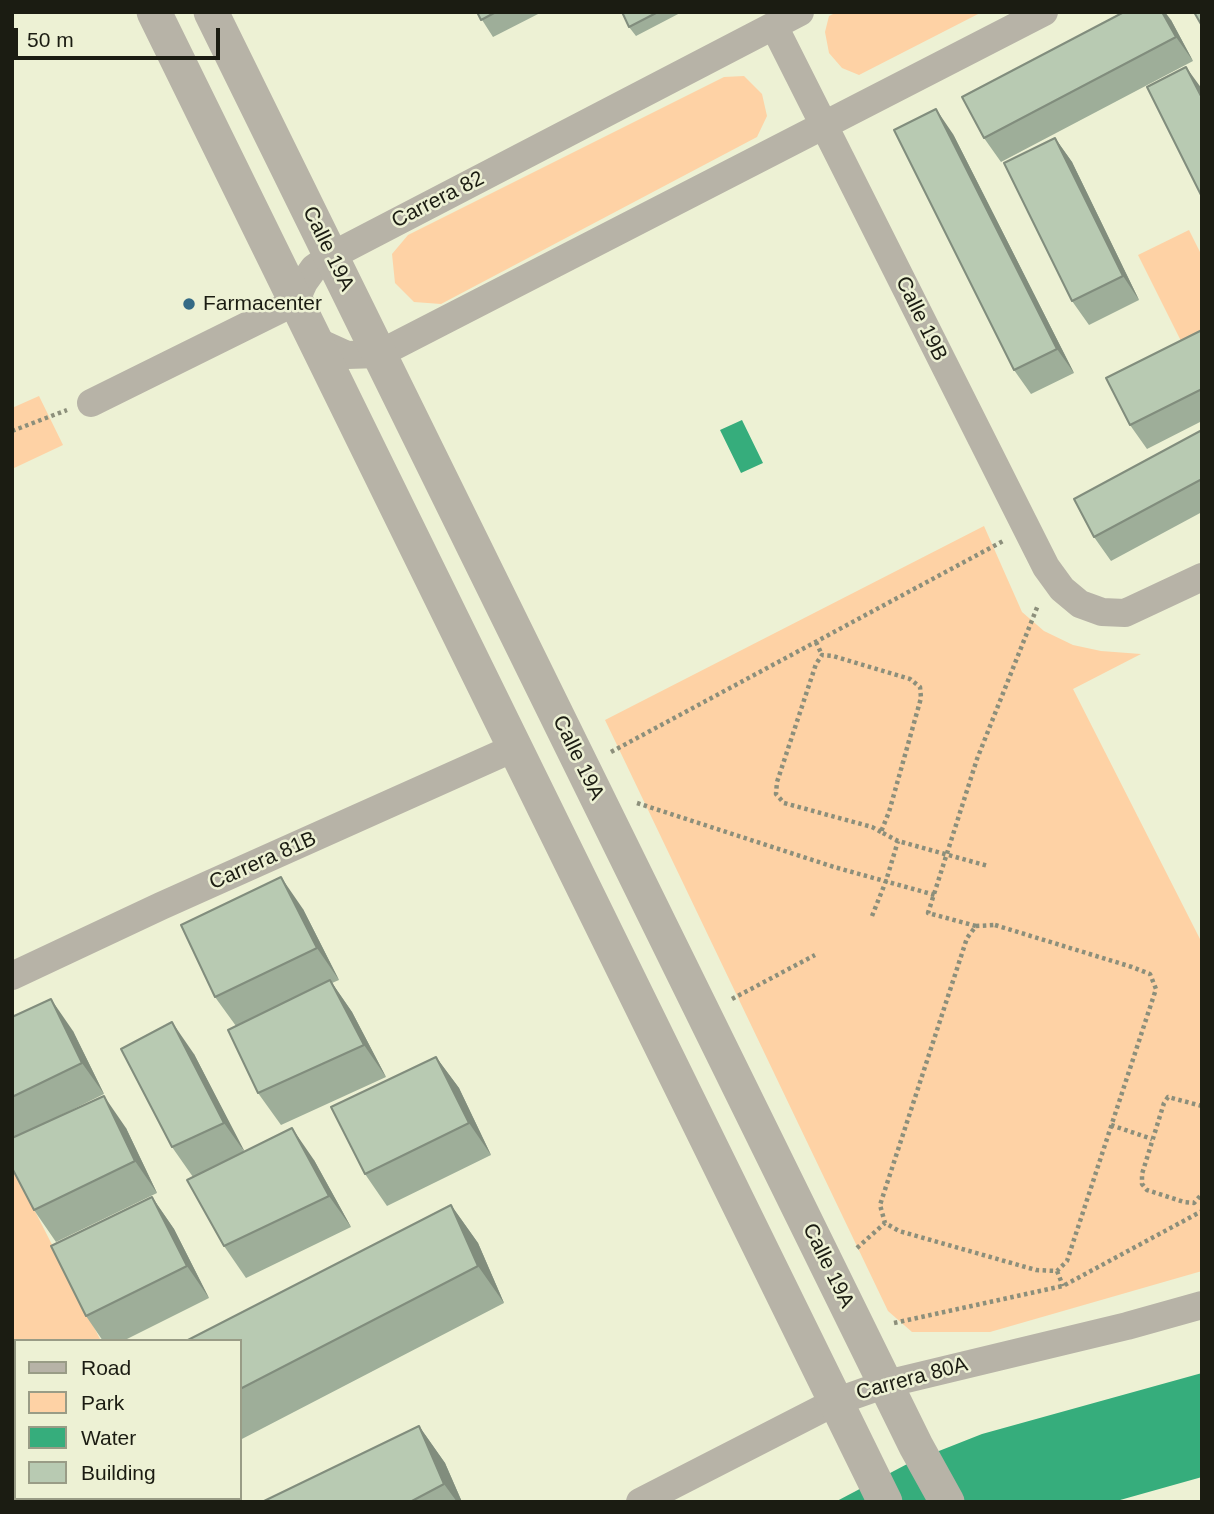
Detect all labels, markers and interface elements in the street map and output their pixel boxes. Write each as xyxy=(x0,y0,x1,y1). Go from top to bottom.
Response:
scale bar xyxy=(18,14,224,58)
text: 50 m xyxy=(27,28,74,51)
street label: Carrera 82 xyxy=(388,166,488,234)
street label: Calle 19A xyxy=(297,203,359,295)
street label: Calle 19B xyxy=(890,273,952,365)
place label: Farmacenter xyxy=(203,291,322,317)
marker: Farmacenter xyxy=(181,296,197,312)
street label: Calle 19A xyxy=(547,712,609,804)
street label: Carrera 81B xyxy=(206,826,320,896)
street label: Calle 19A xyxy=(797,1220,859,1312)
legend xyxy=(14,1339,242,1500)
street label: Carrera 80A xyxy=(853,1352,971,1406)
text: Road xyxy=(81,1356,131,1379)
text: Park xyxy=(81,1391,124,1414)
text: Water xyxy=(81,1426,136,1449)
text: Building xyxy=(81,1461,156,1484)

